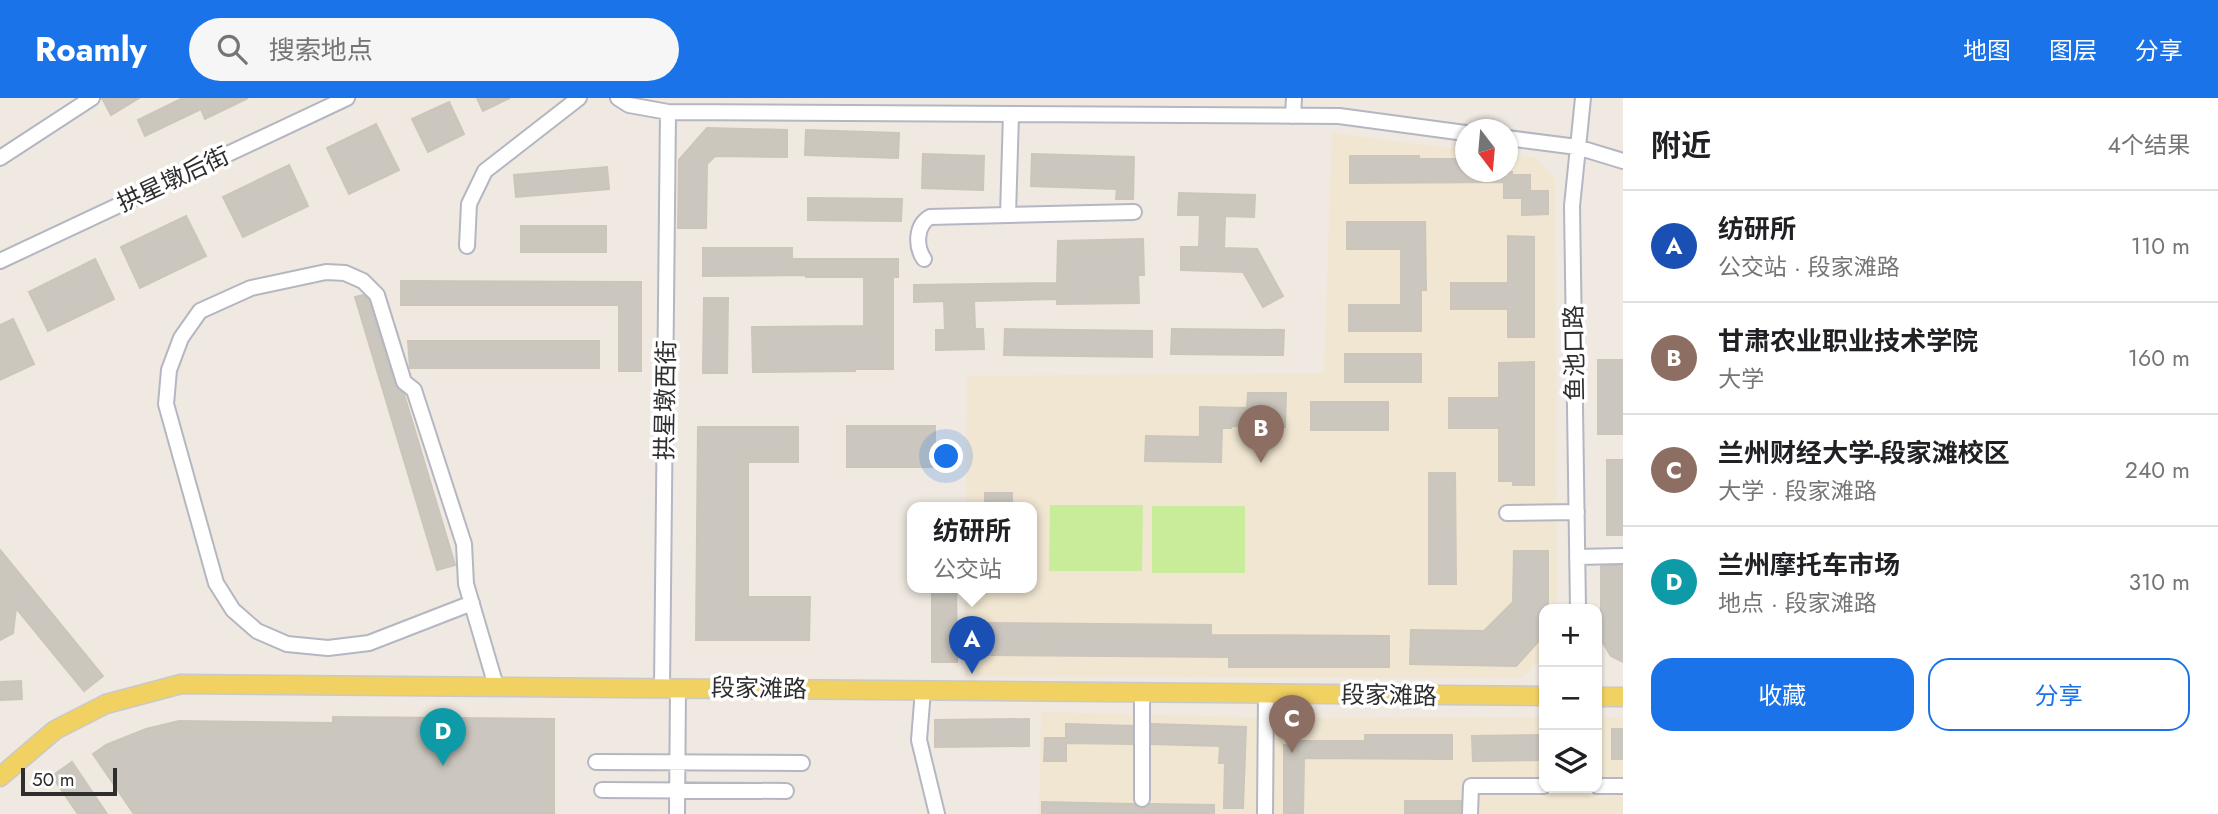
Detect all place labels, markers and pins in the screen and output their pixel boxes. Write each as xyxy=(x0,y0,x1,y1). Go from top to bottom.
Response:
pin: B xyxy=(1238,405,1284,463)
pin: A xyxy=(949,616,995,674)
pin: C xyxy=(1269,695,1315,753)
pin: D xyxy=(420,708,466,766)

